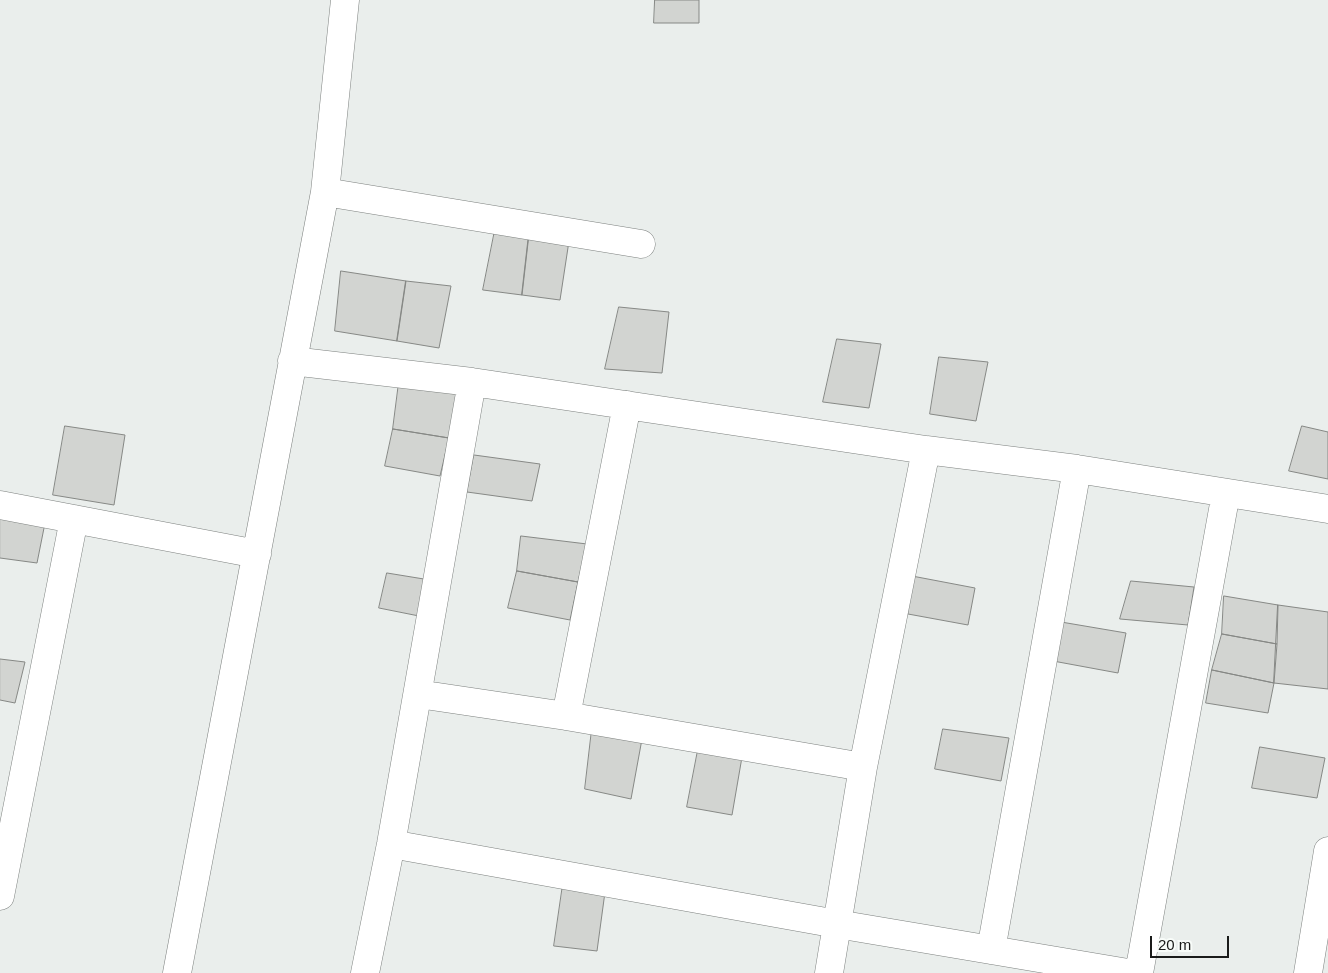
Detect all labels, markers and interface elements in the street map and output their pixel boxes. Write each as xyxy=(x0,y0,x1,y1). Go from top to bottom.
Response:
scale bar xyxy=(1153,926,1232,958)
text: 20 m xyxy=(1158,936,1191,953)

